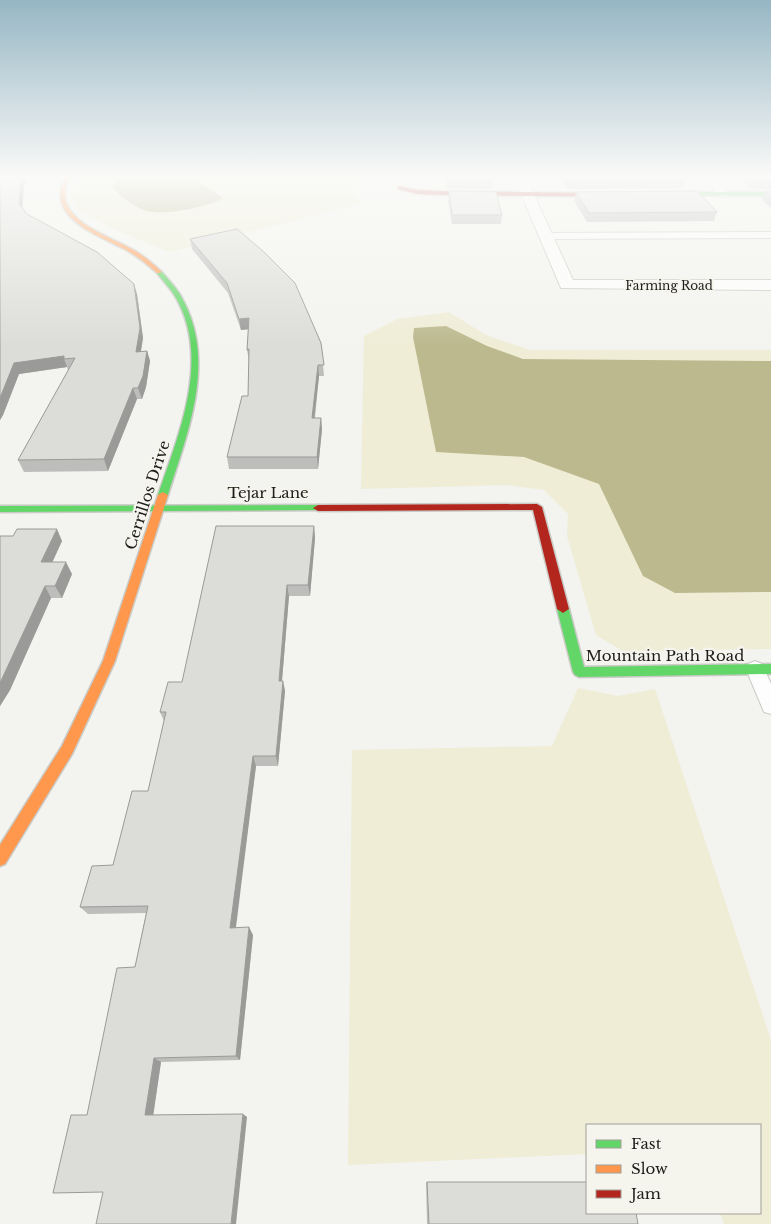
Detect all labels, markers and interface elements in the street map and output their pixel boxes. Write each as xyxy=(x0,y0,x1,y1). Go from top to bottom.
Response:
street label: Farming Road xyxy=(625,278,713,293)
street label: Cerrillos Drive xyxy=(120,438,174,552)
street label: Tejar Lane xyxy=(227,483,309,502)
street label: Mountain Path Road xyxy=(586,646,744,665)
legend xyxy=(586,1124,761,1214)
text: Fast xyxy=(631,1134,662,1153)
text: Slow xyxy=(631,1159,668,1178)
text: Jam xyxy=(629,1184,661,1203)

